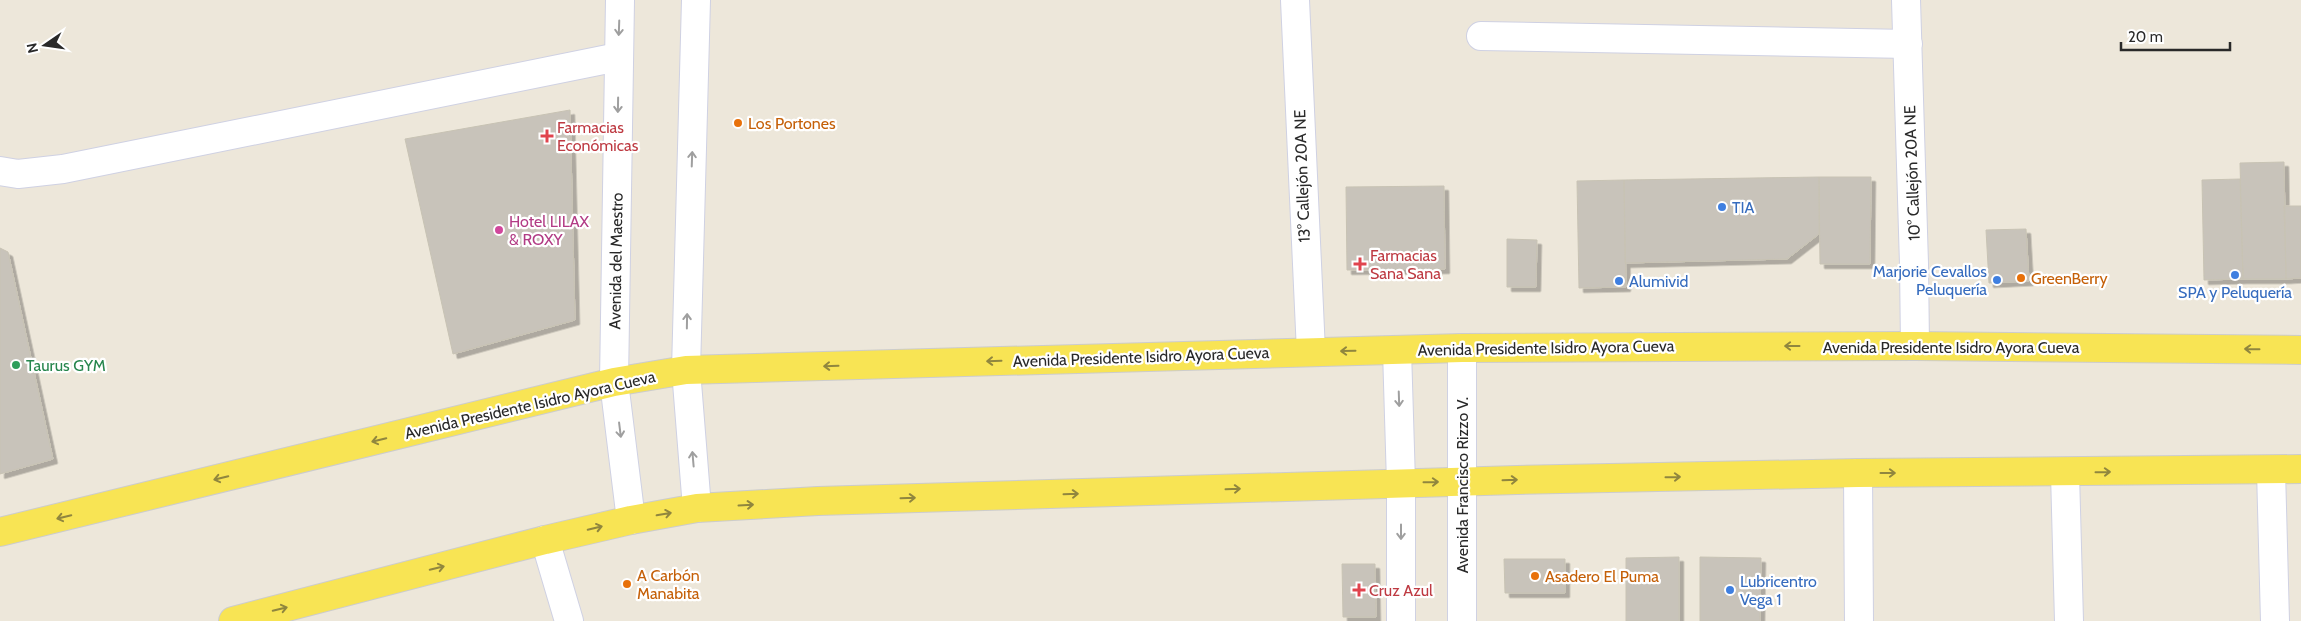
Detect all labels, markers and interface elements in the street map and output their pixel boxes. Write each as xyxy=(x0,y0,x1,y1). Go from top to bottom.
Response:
north arrow xyxy=(20,20,70,70)
one-way arrow xyxy=(614,20,624,36)
scale bar xyxy=(2121,20,2230,52)
text: 20 m xyxy=(2128,28,2163,46)
text: N xyxy=(22,41,42,55)
one-way arrow xyxy=(613,97,623,113)
street label: 10° Callejón 20A NE xyxy=(1900,105,1924,241)
street label: 13° Callejón 20A NE xyxy=(1290,109,1314,243)
place label: Los Portones xyxy=(748,114,836,133)
marker: Los Portones xyxy=(732,117,744,129)
place label: Farmacias Económicas xyxy=(557,118,639,155)
marker: Farmacias Económicas xyxy=(541,130,553,142)
one-way arrow xyxy=(687,151,696,167)
street label: Avenida del Maestro xyxy=(605,192,627,329)
place label: TIA xyxy=(1732,198,1755,217)
marker: TIA xyxy=(1716,201,1728,213)
place label: Hotel LILAX & ROXY xyxy=(509,212,590,249)
marker: Hotel LILAX & ROXY xyxy=(493,224,505,236)
place label: Farmacias Sana Sana xyxy=(1370,246,1441,283)
marker: Farmacias Sana Sana xyxy=(1354,258,1366,270)
place label: Marjorie Cevallos Peluquería xyxy=(1873,262,1987,299)
place label: GreenBerry xyxy=(2031,269,2107,288)
marker: SPA y Peluquería xyxy=(2229,269,2241,281)
place label: Alumivid xyxy=(1629,272,1688,291)
marker: GreenBerry xyxy=(2015,272,2027,284)
marker: Marjorie Cevallos Peluquería xyxy=(1991,274,2003,286)
marker: Alumivid xyxy=(1613,275,1625,287)
place label: SPA y Peluquería xyxy=(2178,283,2292,302)
one-way arrow xyxy=(682,314,692,330)
street label: Avenida Presidente Isidro Ayora Cueva xyxy=(1418,336,1675,360)
street label: Avenida Presidente Isidro Ayora Cueva xyxy=(1823,338,2080,357)
one-way arrow xyxy=(1785,341,1801,351)
street label: Avenida Presidente Isidro Ayora Cueva xyxy=(1012,343,1270,371)
one-way arrow xyxy=(2245,344,2261,354)
one-way arrow xyxy=(1341,346,1357,356)
place label: Taurus GYM xyxy=(26,356,106,375)
one-way arrow xyxy=(986,356,1002,366)
marker: Taurus GYM xyxy=(10,359,22,371)
one-way arrow xyxy=(823,361,840,371)
street label: Avenida Presidente Isidro Ayora Cueva xyxy=(403,367,657,443)
one-way arrow xyxy=(1394,390,1403,406)
street label: Avenida Francisco Rizzo V. xyxy=(1453,397,1472,573)
one-way arrow xyxy=(615,422,625,438)
one-way arrow xyxy=(372,436,388,445)
one-way arrow xyxy=(688,452,698,468)
one-way arrow xyxy=(1880,468,1896,478)
one-way arrow xyxy=(2095,468,2111,477)
one-way arrow xyxy=(1664,472,1681,482)
one-way arrow xyxy=(214,474,230,483)
one-way arrow xyxy=(1502,475,1518,485)
one-way arrow xyxy=(1423,477,1439,487)
one-way arrow xyxy=(1225,485,1241,494)
one-way arrow xyxy=(1062,489,1078,498)
one-way arrow xyxy=(900,493,916,503)
one-way arrow xyxy=(738,500,754,509)
one-way arrow xyxy=(656,508,672,518)
one-way arrow xyxy=(56,513,72,522)
one-way arrow xyxy=(586,523,602,532)
one-way arrow xyxy=(1396,523,1406,539)
one-way arrow xyxy=(429,563,445,572)
place label: A Carbón Manabita xyxy=(637,566,700,603)
place label: Asadero El Puma xyxy=(1545,567,1659,586)
marker: Asadero El Puma xyxy=(1529,570,1541,582)
place label: Lubricentro Vega 1 xyxy=(1740,572,1817,609)
marker: A Carbón Manabita xyxy=(621,578,633,590)
place label: Cruz Azul xyxy=(1369,581,1433,600)
marker: Cruz Azul xyxy=(1353,584,1365,596)
marker: Lubricentro Vega 1 xyxy=(1724,584,1736,596)
one-way arrow xyxy=(271,604,287,613)

